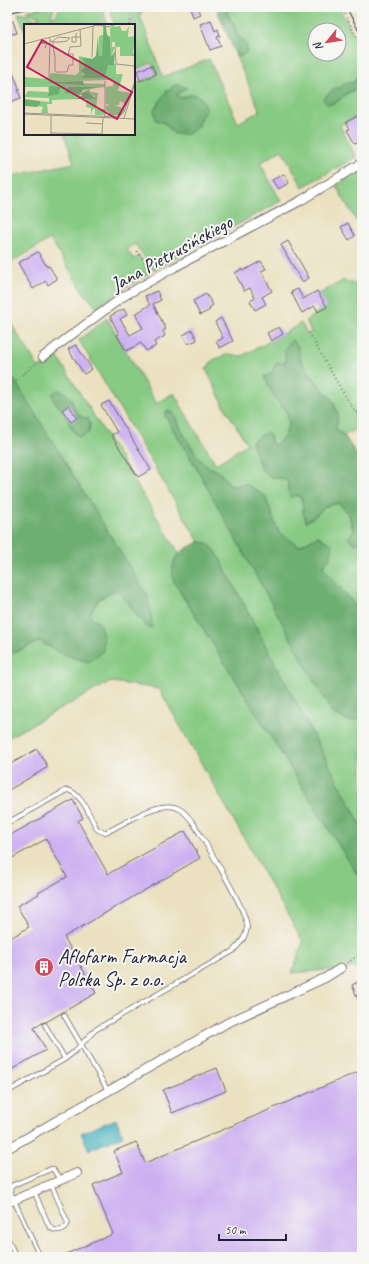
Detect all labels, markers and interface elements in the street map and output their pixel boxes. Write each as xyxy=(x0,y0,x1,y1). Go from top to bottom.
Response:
north arrow xyxy=(307,22,347,62)
inset map xyxy=(24,24,135,135)
text: N xyxy=(309,39,326,53)
street label: Jana Pietrusińskiego xyxy=(105,209,237,298)
place label: Aflofarm Farmacja Polska Sp. z o.o. xyxy=(58,944,188,992)
building icon: Aflofarm Farmacja Polska Sp. z o.o. xyxy=(33,956,55,978)
scale bar xyxy=(219,1216,286,1242)
text: 50 m xyxy=(225,1222,247,1238)

